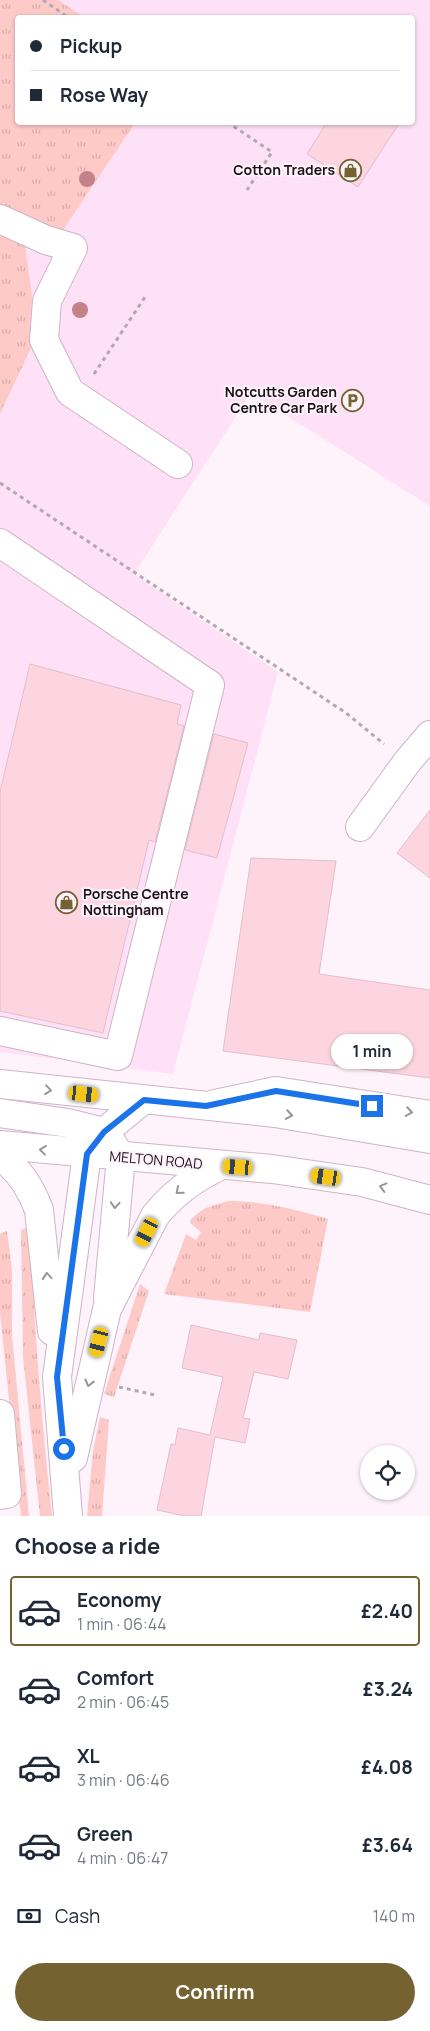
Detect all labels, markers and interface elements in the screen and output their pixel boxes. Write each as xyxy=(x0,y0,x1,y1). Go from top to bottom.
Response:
text: Pickup xyxy=(60,33,122,59)
text: Rose Way xyxy=(60,82,148,108)
shop icon: Cotton Traders xyxy=(339,158,363,182)
place label: Cotton Traders xyxy=(233,160,335,179)
place label: Notcutts Garden Centre Car Park xyxy=(225,382,337,417)
parking icon: Notcutts Garden Centre Car Park xyxy=(341,388,365,412)
place label: Porsche Centre Nottingham xyxy=(83,884,189,919)
shop icon: Porsche Centre Nottingham xyxy=(55,890,79,914)
callout: 1 min xyxy=(331,1034,413,1068)
text: 1 min xyxy=(352,1040,392,1062)
one-way arrow xyxy=(45,1084,53,1095)
car xyxy=(68,1085,99,1103)
route end xyxy=(361,1095,383,1117)
one-way arrow xyxy=(406,1106,414,1117)
one-way arrow xyxy=(285,1110,294,1120)
one-way arrow xyxy=(39,1145,47,1156)
street label: MELTON ROAD xyxy=(109,1146,203,1173)
car xyxy=(222,1158,253,1176)
car xyxy=(310,1167,341,1187)
one-way arrow xyxy=(379,1183,388,1193)
one-way arrow xyxy=(176,1185,185,1193)
one-way arrow xyxy=(110,1202,121,1210)
car xyxy=(133,1215,160,1249)
one-way arrow xyxy=(42,1272,53,1280)
car xyxy=(88,1326,109,1358)
one-way arrow xyxy=(85,1378,95,1386)
route start xyxy=(53,1438,75,1460)
map controls xyxy=(360,1445,415,1500)
button: locate xyxy=(360,1445,415,1500)
text: Choose a ride xyxy=(15,1531,160,1561)
text: Economy xyxy=(77,1587,161,1613)
icon: car xyxy=(17,1589,62,1634)
text: £2.40 xyxy=(361,1598,413,1624)
text: 1 min · 06:44 xyxy=(77,1613,167,1635)
text: Comfort xyxy=(77,1665,154,1691)
icon: car xyxy=(17,1667,62,1712)
text: £3.24 xyxy=(363,1676,413,1702)
text: 2 min · 06:45 xyxy=(77,1691,169,1713)
text: XL xyxy=(77,1743,100,1769)
icon: car xyxy=(17,1745,62,1790)
text: £4.08 xyxy=(361,1754,413,1780)
text: 3 min · 06:46 xyxy=(77,1769,170,1791)
text: Green xyxy=(77,1821,133,1847)
icon: car xyxy=(17,1823,62,1868)
text: £3.64 xyxy=(362,1832,413,1858)
text: 4 min · 06:47 xyxy=(77,1847,168,1869)
icon: cash xyxy=(15,1902,43,1930)
text: Cash xyxy=(55,1903,100,1929)
text: 140 m xyxy=(373,1905,415,1927)
button: Confirm xyxy=(15,1963,415,2021)

